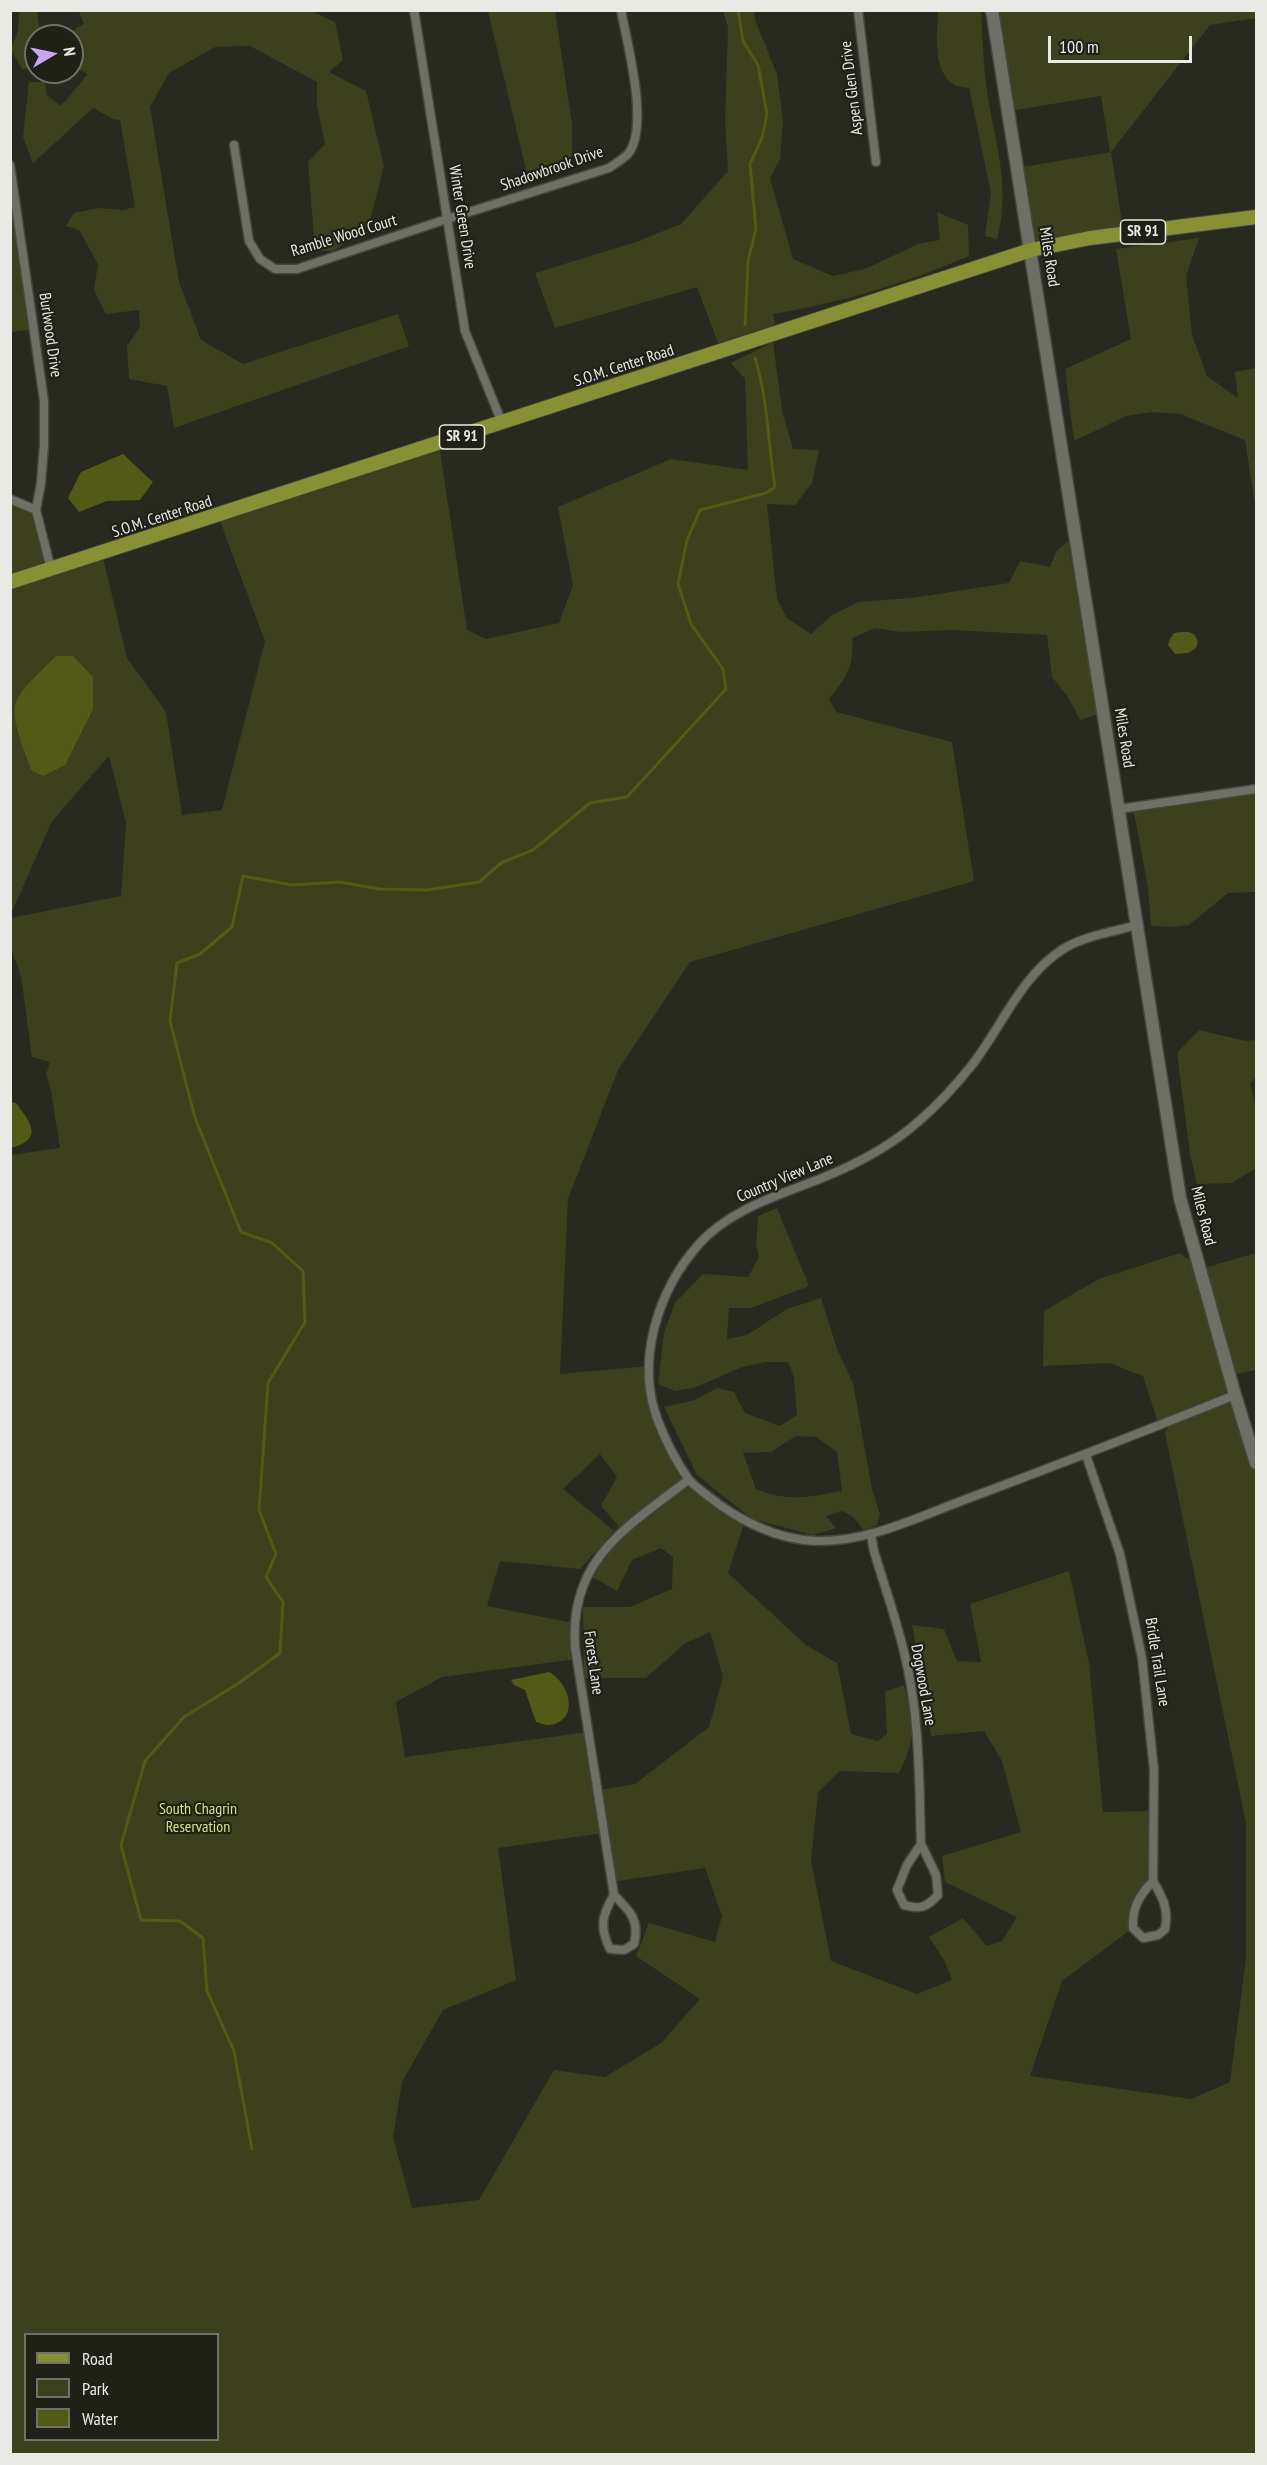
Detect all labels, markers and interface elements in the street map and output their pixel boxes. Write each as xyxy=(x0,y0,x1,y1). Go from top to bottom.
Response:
north arrow xyxy=(24,24,84,84)
scale bar xyxy=(1051,24,1195,62)
text: 100 m xyxy=(1059,35,1099,58)
street label: Aspen Glen Drive xyxy=(837,40,867,136)
text: N xyxy=(59,46,80,57)
street label: Shadowbrook Drive xyxy=(498,142,606,196)
street label: Winter Green Drive xyxy=(444,164,480,270)
street label: Ramble Wood Court xyxy=(289,211,399,261)
road number: SR 91 xyxy=(1120,220,1166,244)
street label: Miles Road xyxy=(1035,226,1063,288)
street label: Burlwood Drive xyxy=(35,292,65,378)
street label: S.O.M. Center Road xyxy=(572,341,676,391)
road number: SR 91 xyxy=(440,425,484,449)
street label: S.O.M. Center Road xyxy=(110,492,214,542)
street label: Miles Road xyxy=(1110,707,1138,769)
street label: Country View Lane xyxy=(734,1149,836,1207)
street label: Miles Road xyxy=(1186,1185,1220,1247)
street label: Bridle Trail Lane xyxy=(1141,1616,1173,1708)
street label: Forest Lane xyxy=(579,1630,607,1696)
street label: Dogwood Lane xyxy=(906,1643,940,1727)
park label: South Chagrin Reservation xyxy=(159,1799,237,1837)
legend xyxy=(24,2333,219,2441)
text: Road xyxy=(82,2347,113,2370)
text: Park xyxy=(82,2377,109,2400)
text: Water xyxy=(82,2407,118,2430)

